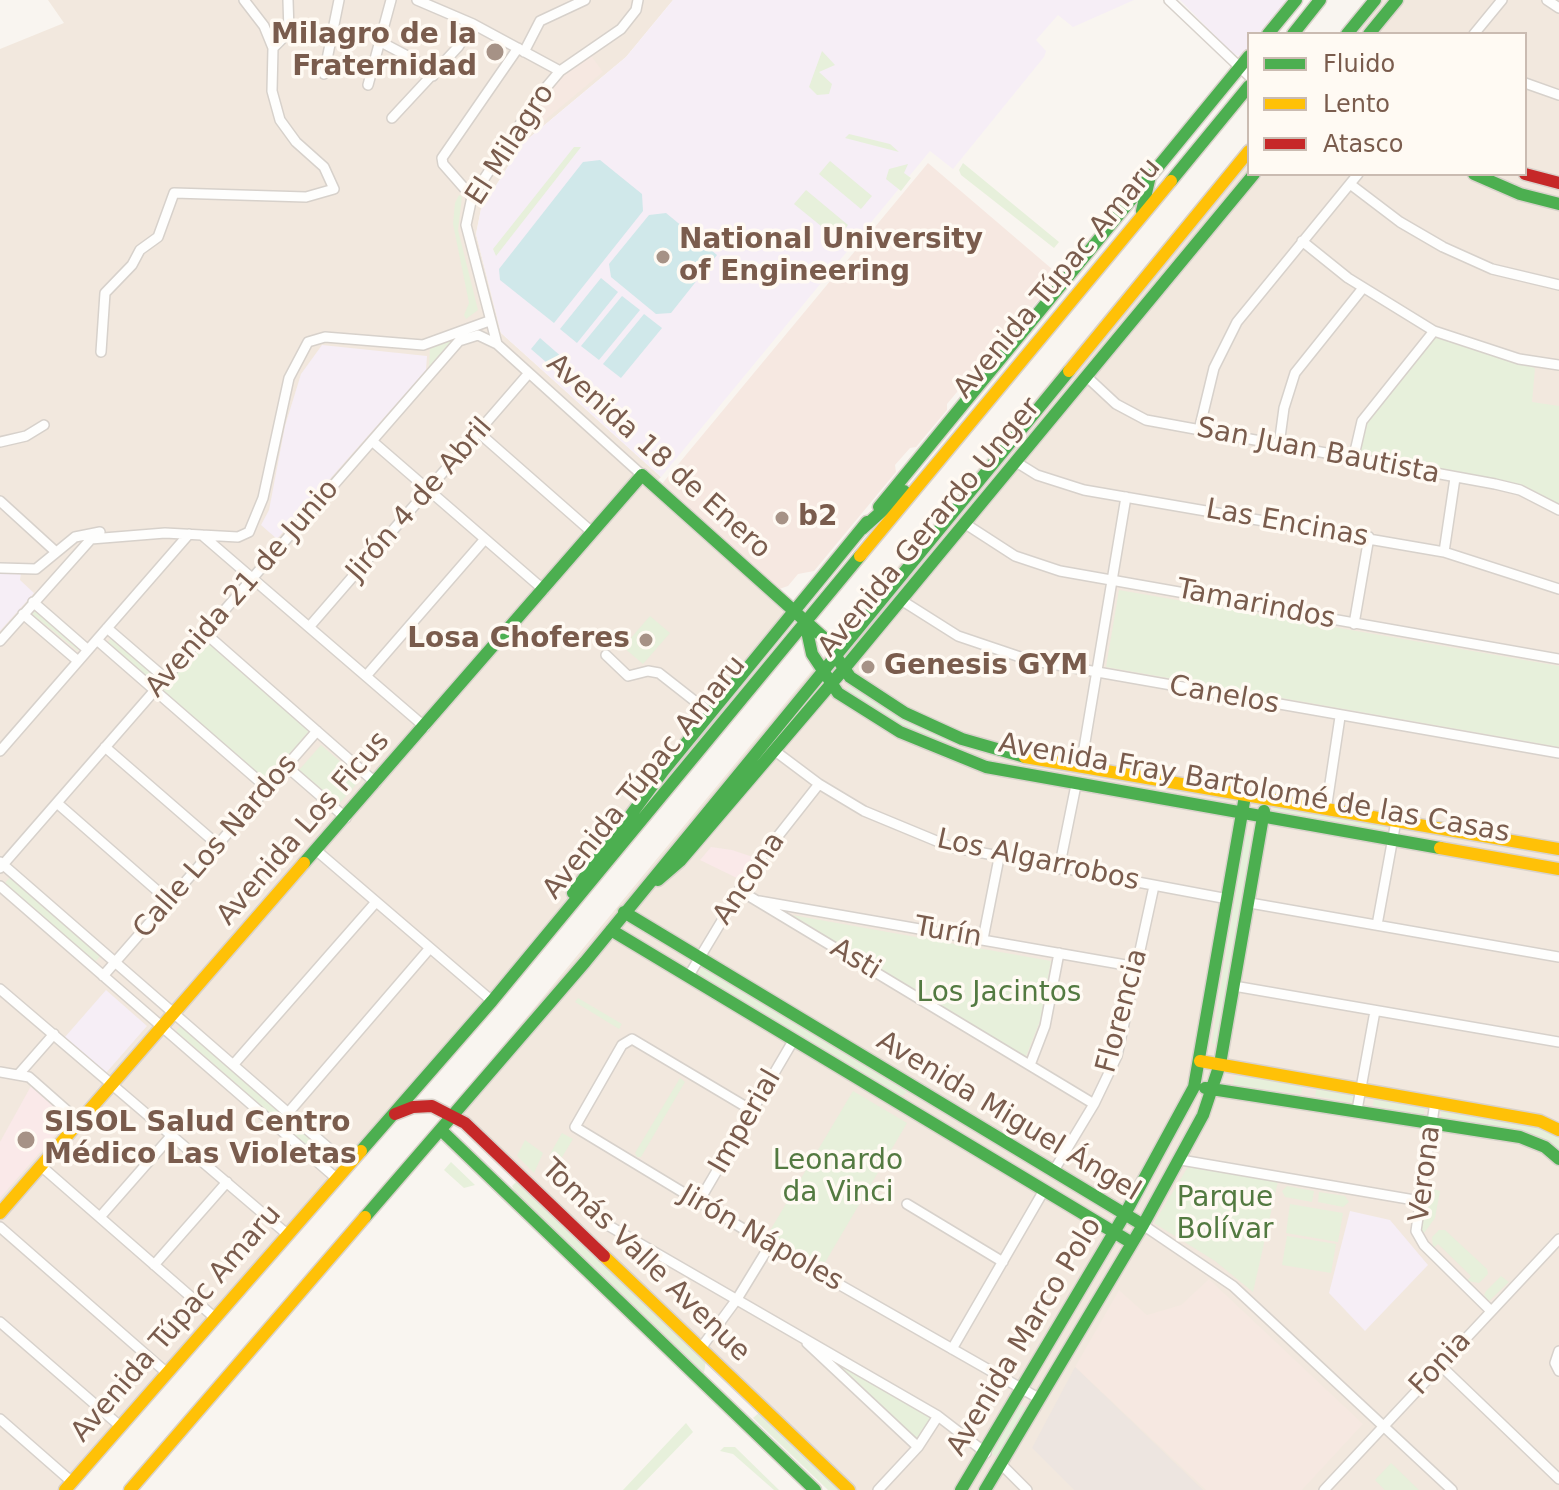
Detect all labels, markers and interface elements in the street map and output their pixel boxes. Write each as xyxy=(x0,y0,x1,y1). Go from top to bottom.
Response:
place label: Milagro de la Fraternidad xyxy=(271,19,477,85)
legend xyxy=(1247,32,1527,176)
marker: Milagro de la Fraternidad xyxy=(484,41,506,63)
text: Fluido xyxy=(1323,50,1395,78)
street label: El Milagro xyxy=(460,78,562,212)
text: Lento xyxy=(1323,90,1390,118)
text: Atasco xyxy=(1323,130,1404,158)
street label: Avenida Túpac Amaru xyxy=(948,152,1168,406)
place label: National University of Engineering xyxy=(679,224,983,290)
marker: National University of Engineering xyxy=(654,248,672,266)
street label: Avenida 18 de Enero xyxy=(539,348,777,566)
street label: Avenida Gerardo Unger xyxy=(812,392,1048,664)
street label: Jirón 4 de Abril xyxy=(340,411,500,589)
street label: San Juan Bautista xyxy=(1194,412,1442,492)
street label: Avenida 21 de Junio xyxy=(139,473,347,705)
street label: Las Encinas xyxy=(1203,493,1371,555)
place label: b2 xyxy=(798,501,838,535)
marker: b2 xyxy=(773,509,791,527)
street label: Tamarindos xyxy=(1174,573,1338,637)
place label: Losa Choferes xyxy=(407,623,630,657)
marker: Losa Choferes xyxy=(637,631,655,649)
street label: Avenida Túpac Amaru xyxy=(536,650,754,906)
place label: Genesis GYM xyxy=(884,650,1088,684)
marker: Genesis GYM xyxy=(859,658,877,676)
street label: Canelos xyxy=(1166,670,1282,722)
street label: Avenida Los Ficus xyxy=(211,725,397,933)
street label: Avenida Fray Bartolomé de las Casas xyxy=(996,727,1512,851)
street label: Calle Los Nardos xyxy=(127,748,305,946)
street label: Los Algarrobos xyxy=(934,823,1142,899)
street label: Ancona xyxy=(707,826,793,932)
street label: Turín xyxy=(912,911,984,955)
street label: Asti xyxy=(824,932,886,988)
street label: Florencia xyxy=(1090,945,1156,1077)
park label: Los Jacintos xyxy=(917,977,1081,1011)
street label: Avenida Miguel Ángel xyxy=(870,1025,1146,1209)
street label: Imperial xyxy=(703,1064,789,1180)
place label: SISOL Salud Centro Médico Las Violetas xyxy=(44,1107,357,1173)
street label: Verona xyxy=(1403,1124,1449,1224)
marker: SISOL Salud Centro Médico Las Violetas xyxy=(15,1129,37,1151)
park label: Leonardo da Vinci xyxy=(773,1145,903,1211)
street label: Tomás Valle Avenue xyxy=(534,1153,756,1369)
street label: Jirón Nápoles xyxy=(673,1179,849,1299)
park label: Parque Bolívar xyxy=(1176,1182,1274,1248)
street label: Avenida Túpac Amaru xyxy=(65,1199,289,1449)
street label: Avenida Marco Polo xyxy=(940,1212,1110,1462)
street label: Fonia xyxy=(1403,1325,1479,1403)

